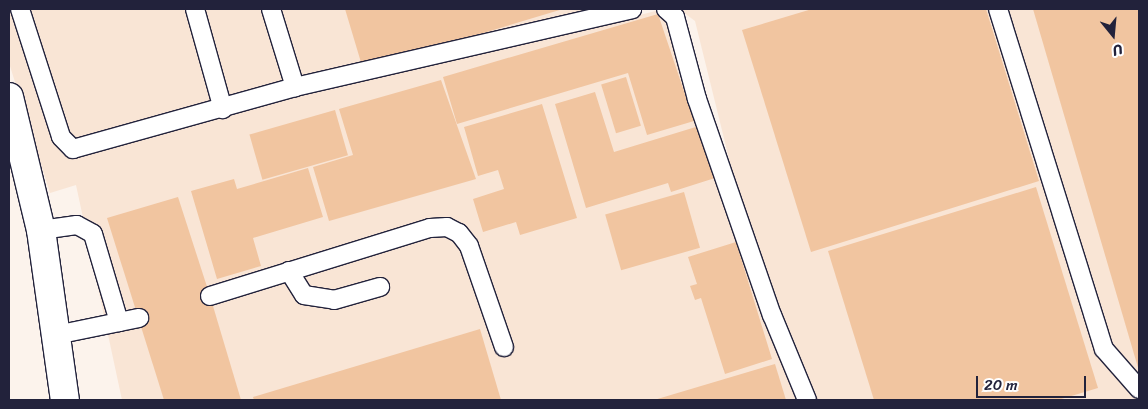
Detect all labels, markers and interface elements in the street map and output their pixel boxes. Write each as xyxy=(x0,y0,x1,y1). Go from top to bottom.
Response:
north arrow xyxy=(1088,10,1138,60)
text: U xyxy=(1109,37,1126,63)
scale bar xyxy=(978,366,1088,398)
text: 20 m xyxy=(984,372,1018,398)

